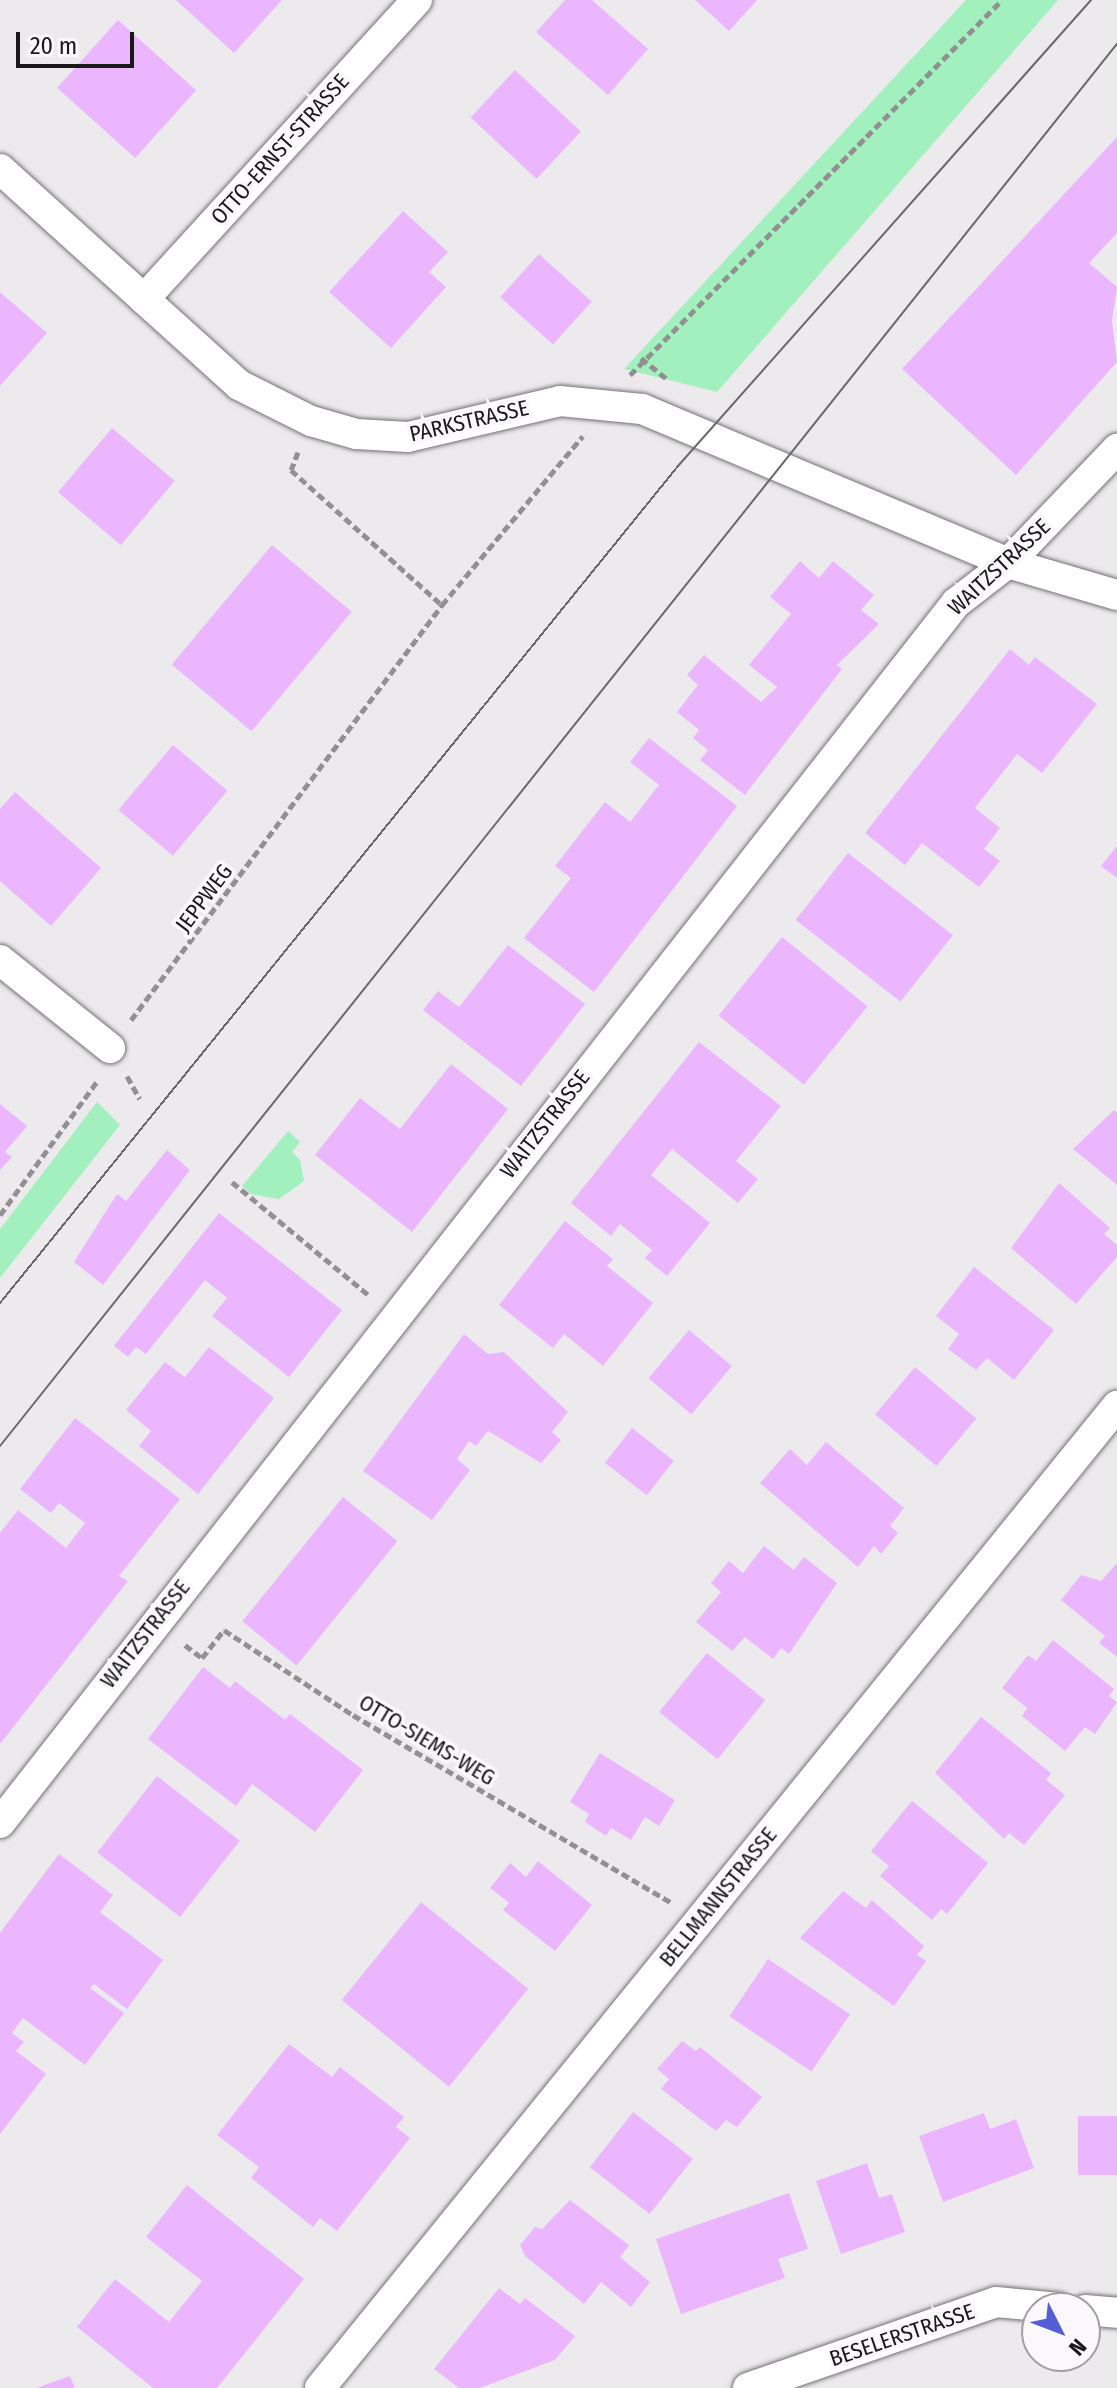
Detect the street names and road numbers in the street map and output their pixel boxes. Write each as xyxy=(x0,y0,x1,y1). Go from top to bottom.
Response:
street label: OTTO-ERNST-STRASSE xyxy=(206,68,354,230)
street label: PARKSTRASSE xyxy=(407,395,531,447)
street label: WAITZSTRASSE xyxy=(943,513,1055,621)
street label: JEPPWEG xyxy=(170,859,238,937)
street label: WAITZSTRASSE xyxy=(495,1065,595,1183)
street label: WAITZSTRASSE xyxy=(95,1575,195,1693)
street label: OTTO-SIEMS-WEG xyxy=(354,1689,500,1791)
street label: BELLMANNSTRASSE xyxy=(654,1822,782,1972)
street label: BESELERSTRASSE xyxy=(826,2298,978,2372)

